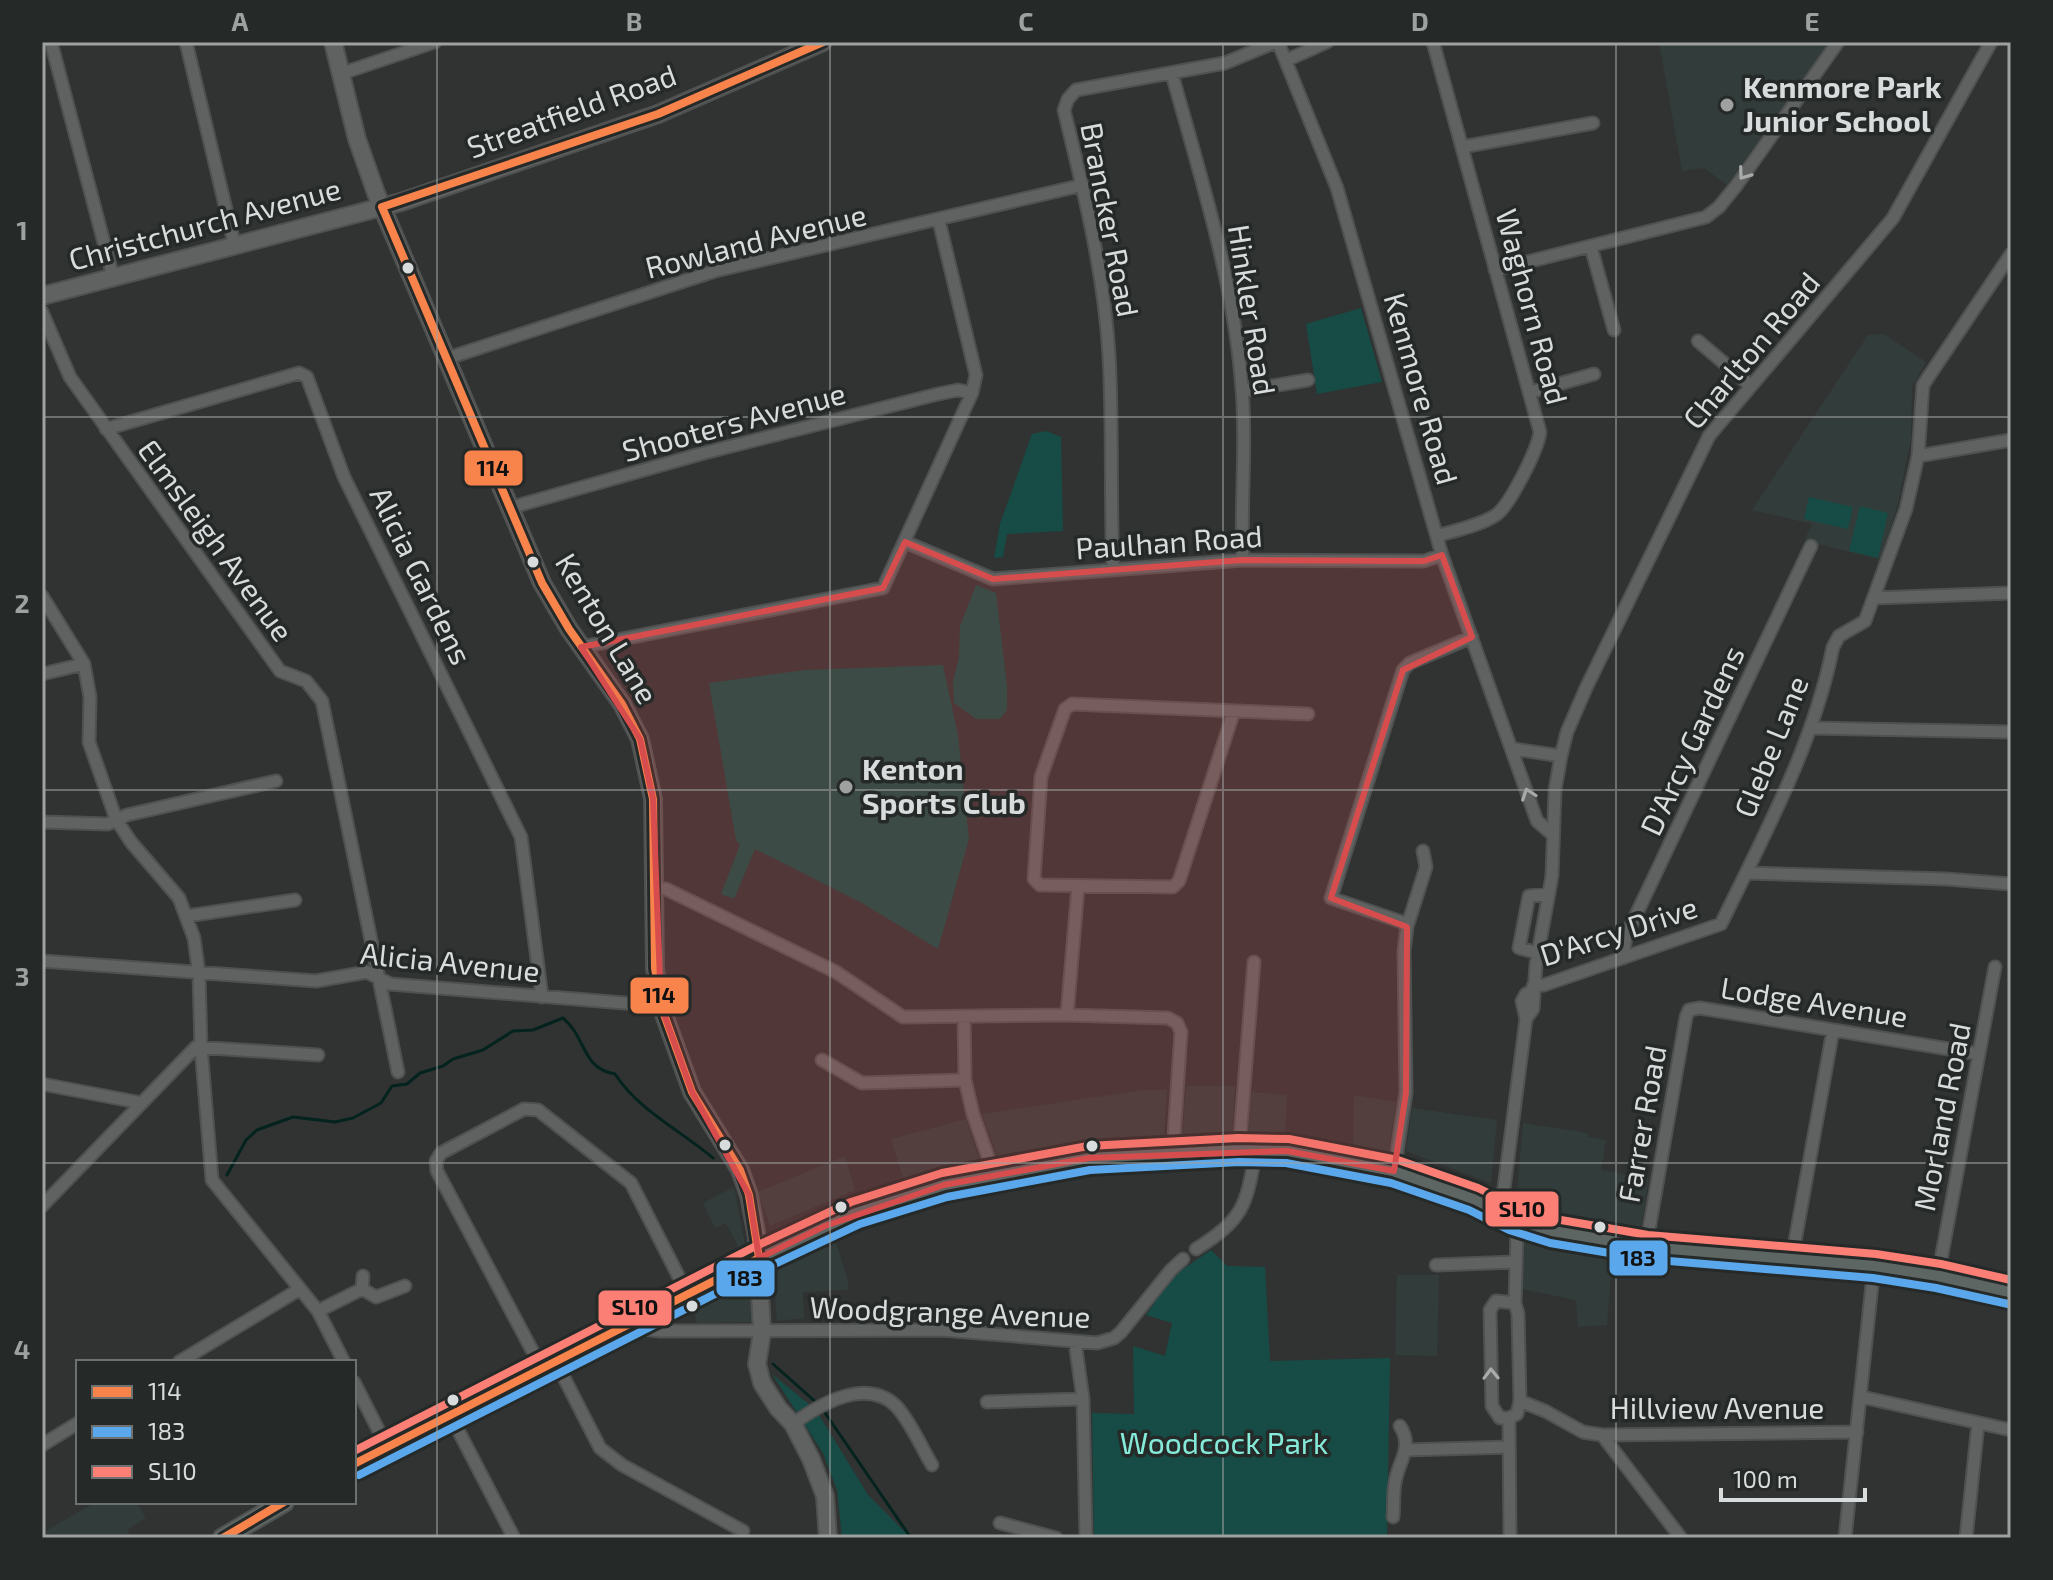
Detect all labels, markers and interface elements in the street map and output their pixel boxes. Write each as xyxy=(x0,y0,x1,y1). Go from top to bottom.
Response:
text: A xyxy=(232,5,249,36)
text: B xyxy=(626,5,642,36)
text: C xyxy=(1018,5,1034,36)
text: D xyxy=(1411,5,1429,36)
text: E xyxy=(1804,5,1820,36)
street label: Streatfield Road xyxy=(462,56,681,165)
place label: Kenmore Park Junior School xyxy=(1743,68,1942,138)
marker: Kenmore Park Junior School xyxy=(1718,96,1736,114)
street label: Brancker Road xyxy=(1074,119,1147,320)
one-way arrow xyxy=(1739,165,1754,179)
street label: Christchurch Avenue xyxy=(65,169,344,277)
street label: Rowland Avenue xyxy=(641,195,870,285)
street label: Waghorn Road xyxy=(1490,205,1576,408)
text: 1 xyxy=(16,214,28,245)
street label: Hinkler Road xyxy=(1222,222,1284,398)
unlabelled marker xyxy=(400,260,416,276)
street label: Charlton Road xyxy=(1675,264,1826,435)
street label: Kenmore Road xyxy=(1377,288,1466,488)
street label: Shooters Avenue xyxy=(618,374,849,468)
street label: Elmsleigh Avenue xyxy=(131,432,302,648)
line badge: 114 xyxy=(463,449,524,487)
text: 114 xyxy=(476,454,510,480)
street label: Alicia Gardens xyxy=(363,480,480,670)
street label: Paulhan Road xyxy=(1074,517,1263,565)
street label: Kenton Lane xyxy=(549,546,667,710)
unlabelled marker xyxy=(525,554,541,570)
text: 2 xyxy=(14,587,30,618)
street label: D'Arcy Gardens xyxy=(1632,640,1751,841)
street label: Glebe Lane xyxy=(1726,670,1815,822)
place label: Kenton Sports Club xyxy=(862,750,1026,820)
marker: Kenton Sports Club xyxy=(837,778,855,796)
one-way arrow xyxy=(1522,788,1538,802)
street label: D'Arcy Drive xyxy=(1535,888,1702,972)
street label: Alicia Avenue xyxy=(359,934,542,988)
text: 3 xyxy=(15,960,29,991)
street label: Lodge Avenue xyxy=(1718,968,1910,1034)
line badge: 114 xyxy=(629,976,690,1015)
text: 114 xyxy=(642,981,676,1007)
street label: Morland Road xyxy=(1905,1019,1977,1214)
street label: Farrer Road xyxy=(1610,1042,1673,1205)
unlabelled marker xyxy=(717,1137,733,1153)
unlabelled marker xyxy=(1084,1138,1100,1154)
line badge: SL10 xyxy=(1484,1190,1560,1228)
text: SL10 xyxy=(1498,1195,1546,1221)
unlabelled marker xyxy=(833,1199,849,1215)
unlabelled marker xyxy=(1592,1219,1608,1235)
line badge: 183 xyxy=(1608,1239,1669,1277)
text: 183 xyxy=(1620,1244,1656,1270)
line badge: 183 xyxy=(715,1259,776,1298)
text: 183 xyxy=(727,1264,763,1290)
street label: Woodgrange Avenue xyxy=(809,1288,1091,1334)
line badge: SL10 xyxy=(597,1289,673,1327)
text: SL10 xyxy=(611,1293,659,1319)
unlabelled marker xyxy=(684,1298,700,1314)
text: 4 xyxy=(14,1333,30,1364)
legend xyxy=(76,1360,356,1504)
one-way arrow xyxy=(1483,1367,1500,1380)
text: 114 xyxy=(148,1376,182,1405)
street label: Hillview Avenue xyxy=(1610,1389,1824,1425)
unlabelled marker xyxy=(445,1392,461,1408)
text: 183 xyxy=(148,1416,185,1445)
park label: Woodcock Park xyxy=(1120,1424,1328,1460)
scale bar xyxy=(1721,1452,1865,1502)
text: SL10 xyxy=(148,1456,197,1485)
text: 100 m xyxy=(1733,1464,1798,1493)

